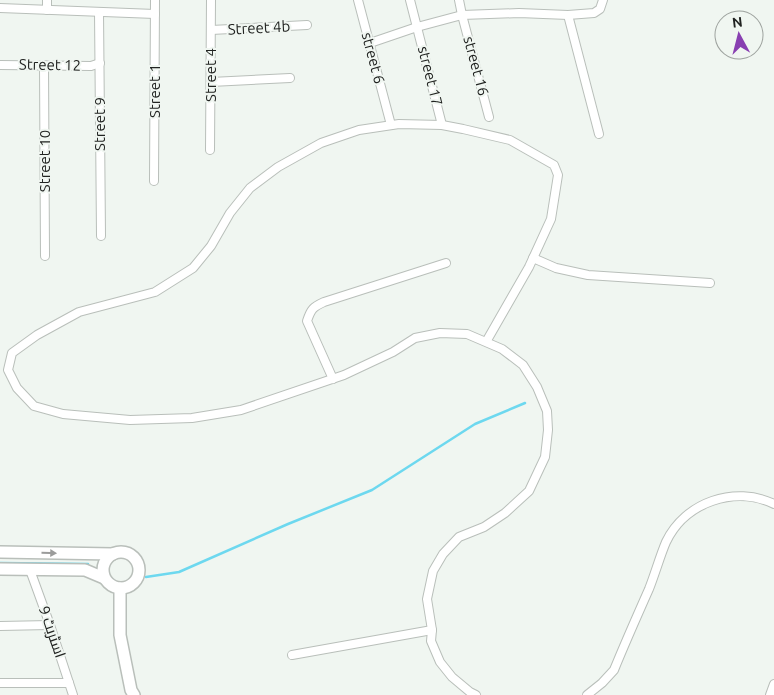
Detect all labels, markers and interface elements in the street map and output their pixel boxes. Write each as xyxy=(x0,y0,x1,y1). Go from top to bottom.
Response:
north arrow xyxy=(714,10,764,60)
text: N xyxy=(731,14,744,31)
street label: Street 4b xyxy=(227,17,291,38)
street label: street 6 xyxy=(358,30,388,85)
street label: street 16 xyxy=(460,34,493,97)
street label: street 17 xyxy=(415,44,446,107)
street label: Street 4 xyxy=(202,48,219,102)
street label: Street 12 xyxy=(19,55,81,74)
street label: Street 1 xyxy=(146,64,163,118)
street label: Street 9 xyxy=(91,97,108,151)
street label: Street 10 xyxy=(36,130,53,192)
one-way arrow xyxy=(41,549,57,557)
street label: اسٹریٹ 9 xyxy=(35,604,69,660)

